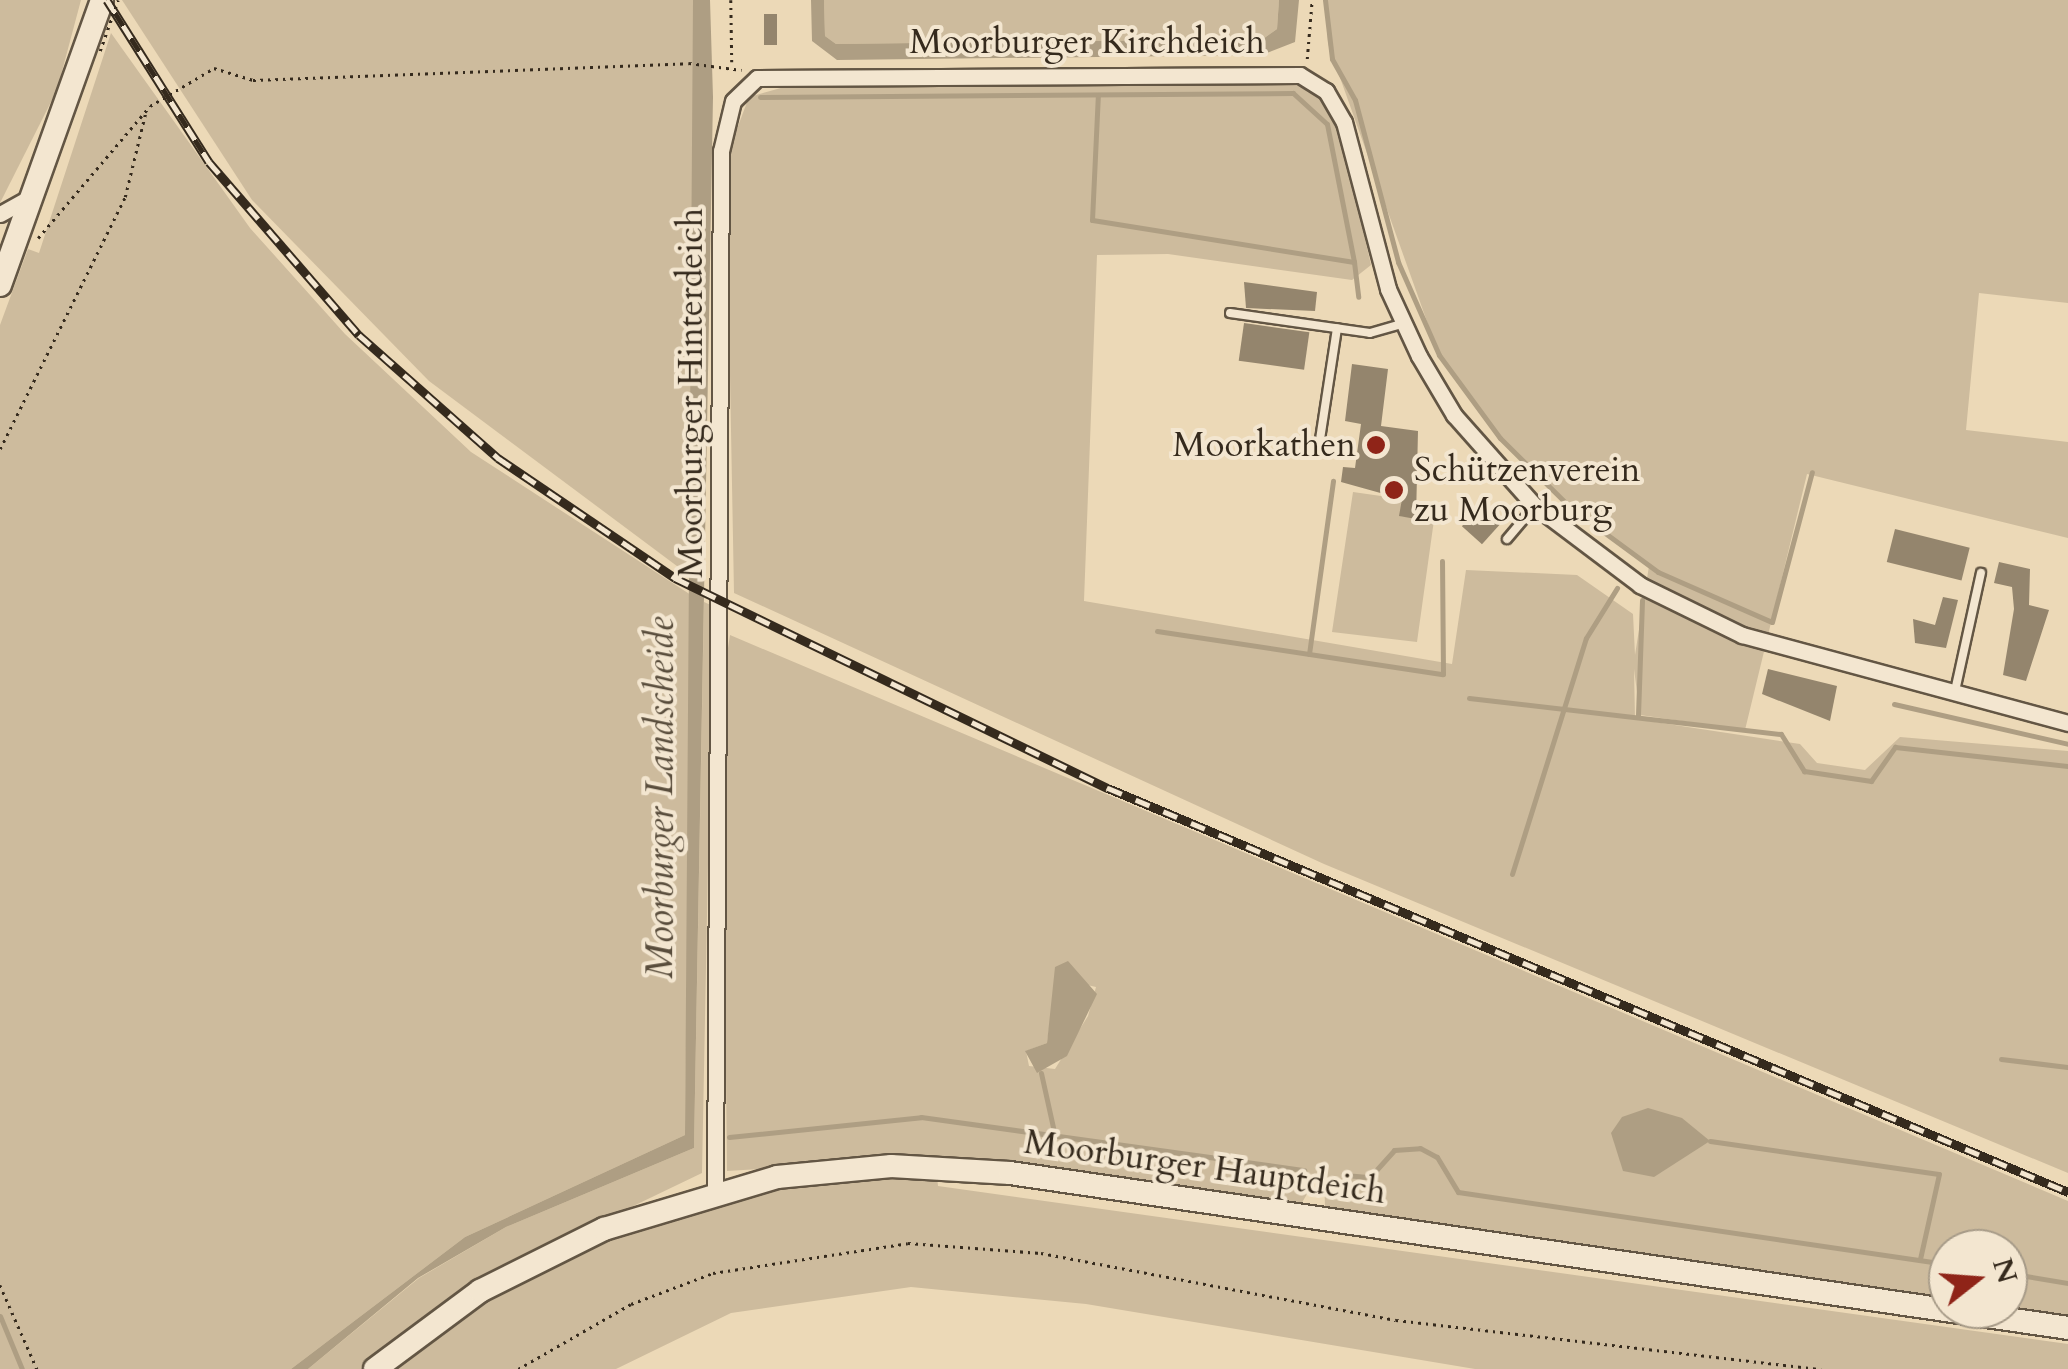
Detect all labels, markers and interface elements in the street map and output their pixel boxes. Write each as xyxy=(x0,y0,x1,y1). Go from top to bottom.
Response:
street label: Moorburger Kirchdeich xyxy=(909,21,1265,63)
street label: Moorburger Hinterdeich xyxy=(670,208,712,578)
place label: Moorkathen xyxy=(1173,424,1356,466)
marker: Moorkathen xyxy=(1365,434,1387,456)
place label: Schützenverein zu Moorburg xyxy=(1414,449,1640,531)
marker: Schützenverein zu Moorburg xyxy=(1383,479,1405,501)
water label: Moorburger Landscheide xyxy=(638,617,684,979)
street label: Moorburger Hauptdeich xyxy=(1021,1121,1389,1213)
north arrow xyxy=(1928,1229,2028,1329)
text: N xyxy=(1983,1254,2026,1288)

